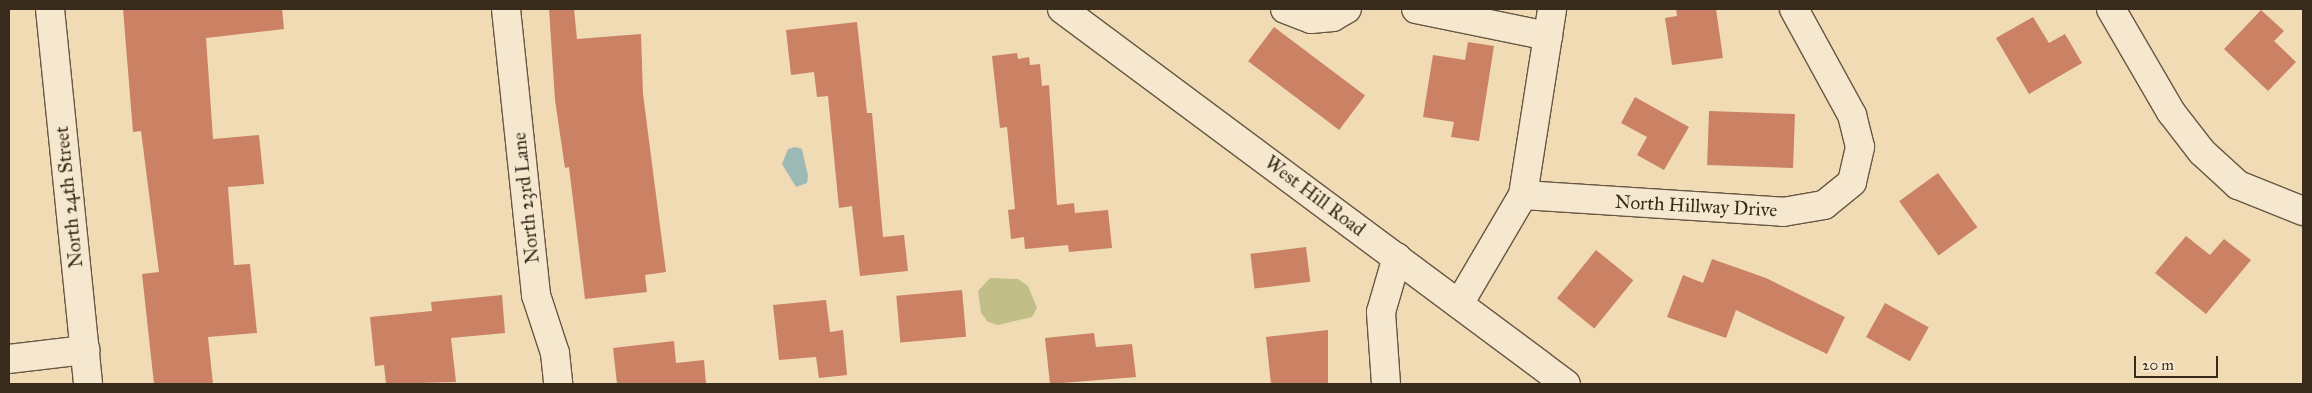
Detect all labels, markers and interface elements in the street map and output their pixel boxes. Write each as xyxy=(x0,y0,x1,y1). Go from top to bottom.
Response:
street label: North 24th Street xyxy=(50,125,88,269)
street label: North 23rd Lane xyxy=(508,131,544,265)
street label: West Hill Road xyxy=(1260,151,1370,241)
street label: North Hillway Drive xyxy=(1614,190,1778,222)
scale bar xyxy=(2137,346,2221,378)
text: 20 m xyxy=(2142,356,2174,374)

